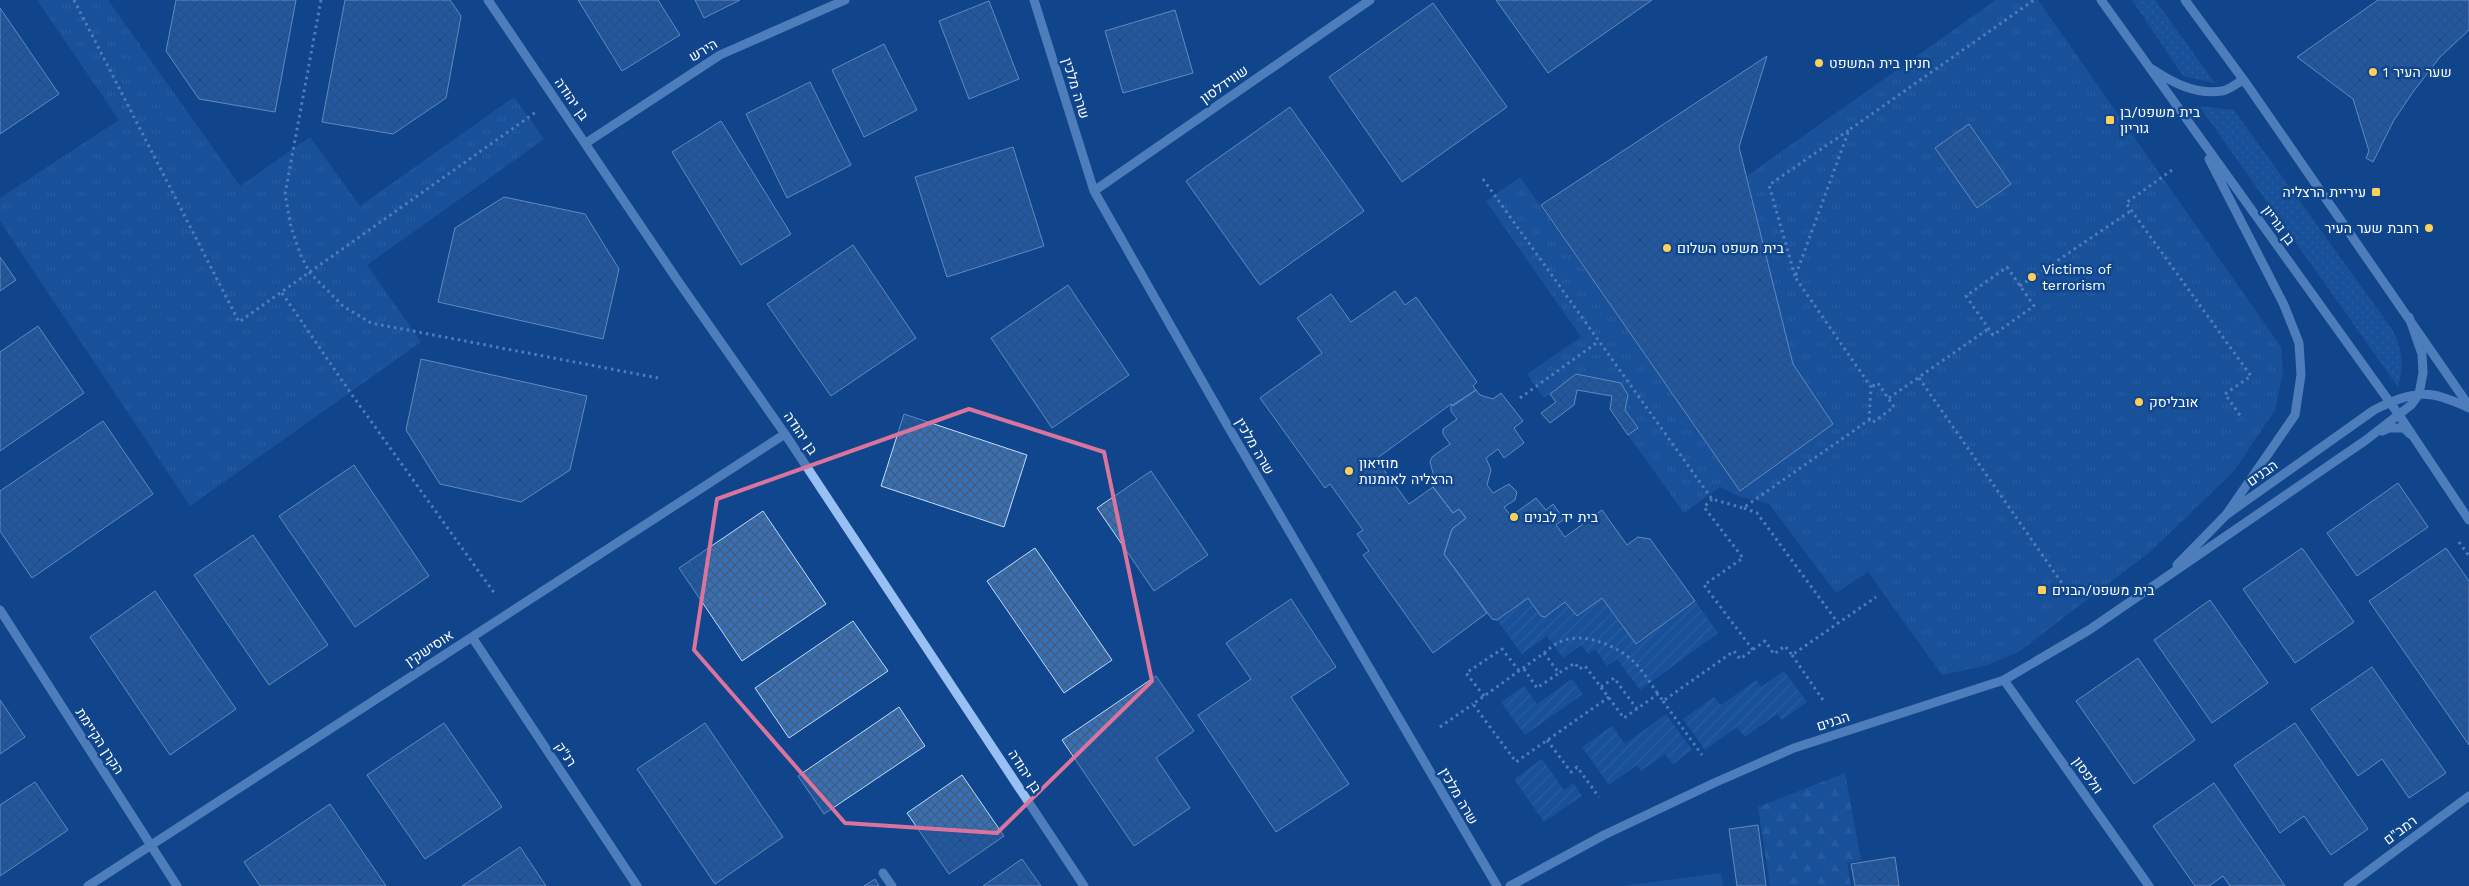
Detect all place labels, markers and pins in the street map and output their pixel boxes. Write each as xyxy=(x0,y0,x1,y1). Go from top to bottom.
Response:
place label: חניון בית המשפט xyxy=(1829,55,1930,71)
marker: חניון בית המשפט xyxy=(1813,57,1825,69)
place label: שער העיר 1 xyxy=(2383,64,2452,80)
marker: שער העיר 1 xyxy=(2367,66,2379,78)
place label: בית משפט/בן גוריון xyxy=(2120,104,2201,136)
marker: בית משפט/בן גוריון xyxy=(2104,114,2116,126)
place label: עיריית הרצליה xyxy=(2282,184,2366,200)
marker: עיריית הרצליה xyxy=(2370,186,2382,198)
place label: רחבת שער העיר xyxy=(2324,220,2419,236)
marker: רחבת שער העיר xyxy=(2423,222,2435,234)
place label: בית משפט השלום xyxy=(1677,240,1784,256)
marker: בית משפט השלום xyxy=(1661,242,1673,254)
place label: Victims of terrorism xyxy=(2042,261,2112,293)
marker: Victims of terrorism xyxy=(2026,271,2038,283)
place label: אובליסק xyxy=(2149,394,2199,410)
marker: אובליסק xyxy=(2133,396,2145,408)
place label: מוזיאון הרצליה לאומנות xyxy=(1359,455,1453,487)
marker: מוזיאון הרצליה לאומנות xyxy=(1343,465,1355,477)
place label: בית יד לבנים xyxy=(1524,509,1599,525)
marker: בית יד לבנים xyxy=(1508,511,1520,523)
place label: בית משפט/הבנים xyxy=(2052,582,2155,598)
marker: בית משפט/הבנים xyxy=(2036,584,2048,596)

